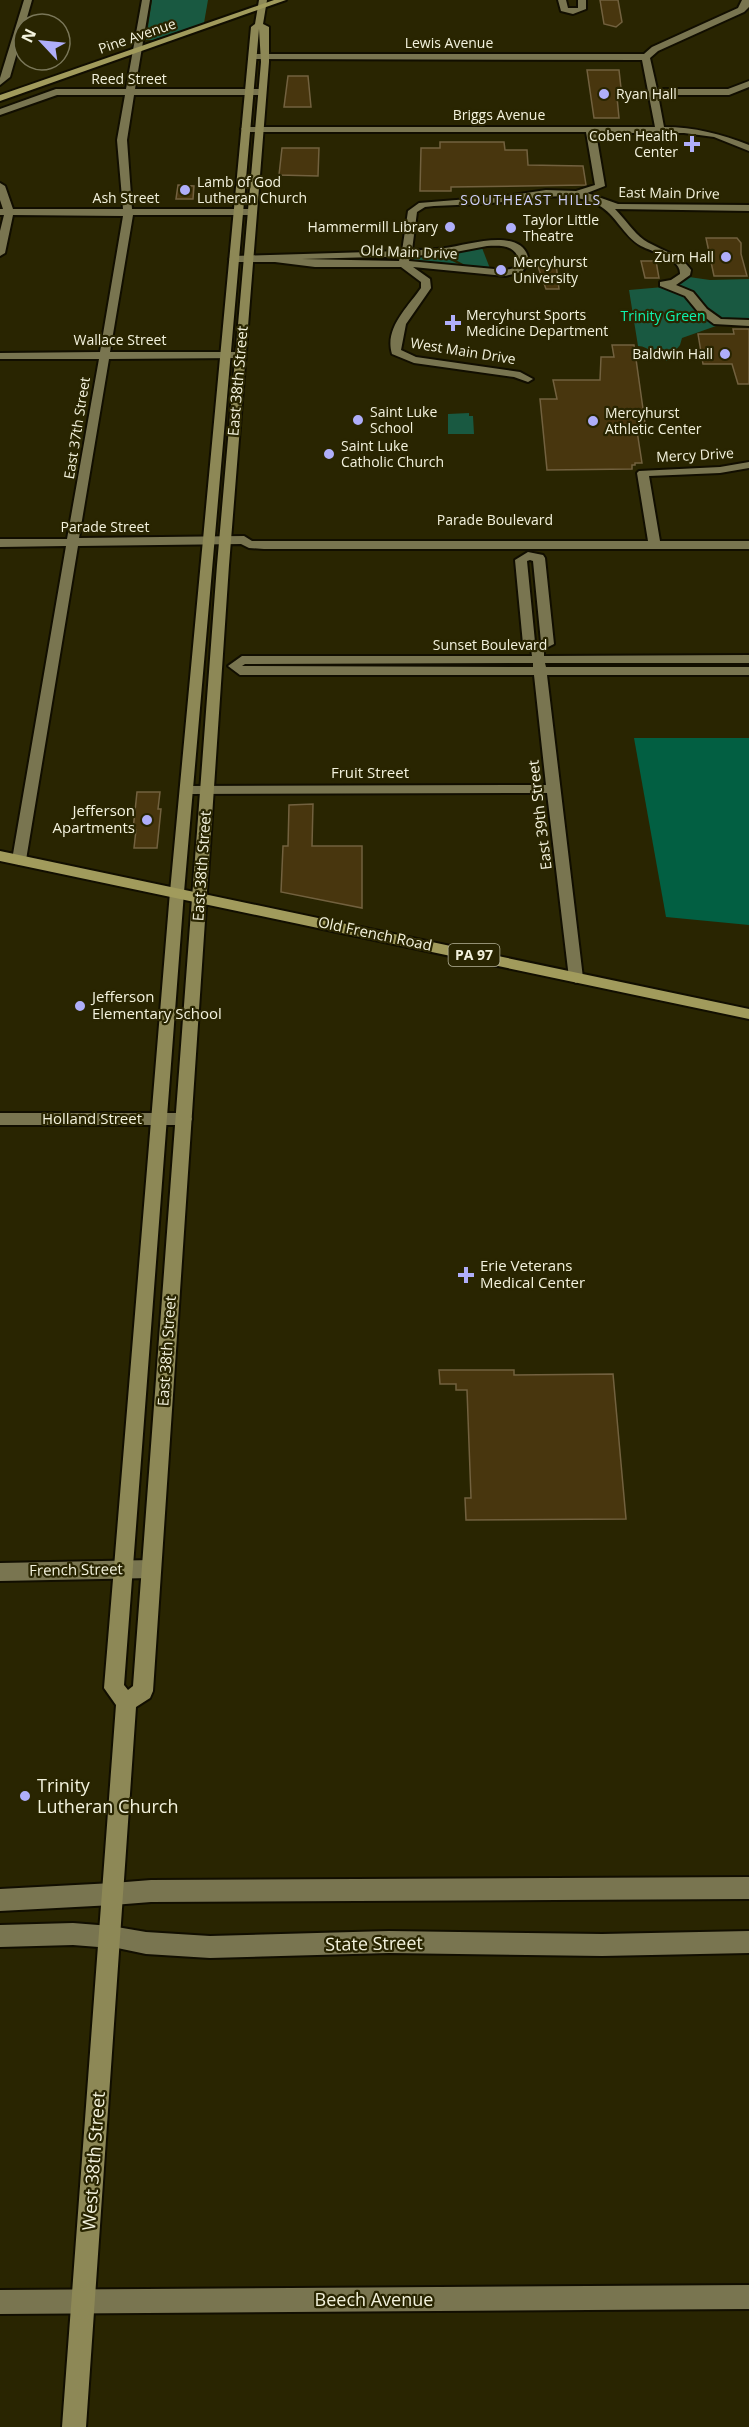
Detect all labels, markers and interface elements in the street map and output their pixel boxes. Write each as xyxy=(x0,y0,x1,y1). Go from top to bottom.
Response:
north arrow xyxy=(12,12,72,72)
street label: Pine Avenue xyxy=(96,13,178,58)
text: N xyxy=(16,25,41,46)
street label: Lewis Avenue xyxy=(405,33,493,52)
street label: Reed Street xyxy=(91,69,167,88)
place label: Ryan Hall xyxy=(616,84,677,103)
marker: Ryan Hall xyxy=(597,87,611,101)
street label: Briggs Avenue xyxy=(453,105,545,124)
place label: Coben Health Center xyxy=(589,126,678,161)
marker: Coben Health Center xyxy=(683,135,701,153)
place label: Lamb of God Lutheran Church xyxy=(197,172,307,207)
street label: East Main Drive xyxy=(618,182,720,203)
marker: Lamb of God Lutheran Church xyxy=(178,183,192,197)
street label: Ash Street xyxy=(93,188,159,207)
district label: SOUTHEAST HILLS xyxy=(460,190,602,209)
place label: Taylor Little Theatre xyxy=(523,210,599,245)
place label: Hammermill Library xyxy=(308,217,439,236)
marker: Hammermill Library xyxy=(443,220,457,234)
marker: Taylor Little Theatre xyxy=(504,221,518,235)
street label: Old Main Drive xyxy=(360,240,458,263)
place label: Zurn Hall xyxy=(654,247,714,266)
marker: Zurn Hall xyxy=(719,250,733,264)
place label: Mercyhurst University xyxy=(513,252,587,287)
marker: Mercyhurst University xyxy=(494,263,508,277)
place label: Mercyhurst Sports Medicine Department xyxy=(466,305,608,340)
park label: Trinity Green xyxy=(621,306,705,325)
marker: Mercyhurst Sports Medicine Department xyxy=(444,314,462,332)
street label: East 38th Street xyxy=(222,325,252,437)
street label: Wallace Street xyxy=(74,330,166,349)
street label: West Main Drive xyxy=(409,333,517,368)
place label: Baldwin Hall xyxy=(632,344,713,363)
marker: Baldwin Hall xyxy=(718,347,732,361)
street label: East 37th Street xyxy=(59,375,94,480)
place label: Saint Luke School xyxy=(370,402,437,437)
place label: Mercyhurst Athletic Center xyxy=(605,403,702,438)
marker: Saint Luke School xyxy=(351,413,365,427)
marker: Mercyhurst Athletic Center xyxy=(586,414,600,428)
place label: Saint Luke Catholic Church xyxy=(341,436,444,471)
street label: Mercy Drive xyxy=(656,443,734,466)
marker: Saint Luke Catholic Church xyxy=(322,447,336,461)
street label: Parade Boulevard xyxy=(437,510,553,529)
street label: Parade Street xyxy=(61,517,149,536)
street label: Sunset Boulevard xyxy=(433,635,547,654)
street label: East 39th Street xyxy=(522,759,556,871)
street label: Fruit Street xyxy=(331,762,409,782)
place label: Jefferson Apartments xyxy=(53,800,135,837)
street label: East 38th Street xyxy=(187,810,215,922)
marker: Jefferson Apartments xyxy=(140,813,154,827)
street label: Old French Road xyxy=(316,911,434,955)
road number: PA 97 xyxy=(448,944,500,966)
place label: Jefferson Elementary School xyxy=(90,986,222,1023)
marker: Jefferson Elementary School xyxy=(73,999,87,1013)
street label: Holland Street xyxy=(42,1108,142,1128)
place label: Erie Veterans Medical Center xyxy=(480,1255,585,1292)
marker: Erie Veterans Medical Center xyxy=(457,1266,475,1284)
street label: East 38th Street xyxy=(152,1295,180,1407)
street label: French Street xyxy=(29,1558,123,1580)
place label: Trinity Lutheran Church xyxy=(37,1773,179,1818)
marker: Trinity Lutheran Church xyxy=(18,1789,32,1803)
street label: State Street xyxy=(325,1930,423,1956)
street label: West 38th Street xyxy=(76,2091,110,2231)
street label: Beech Avenue xyxy=(315,2287,433,2311)

